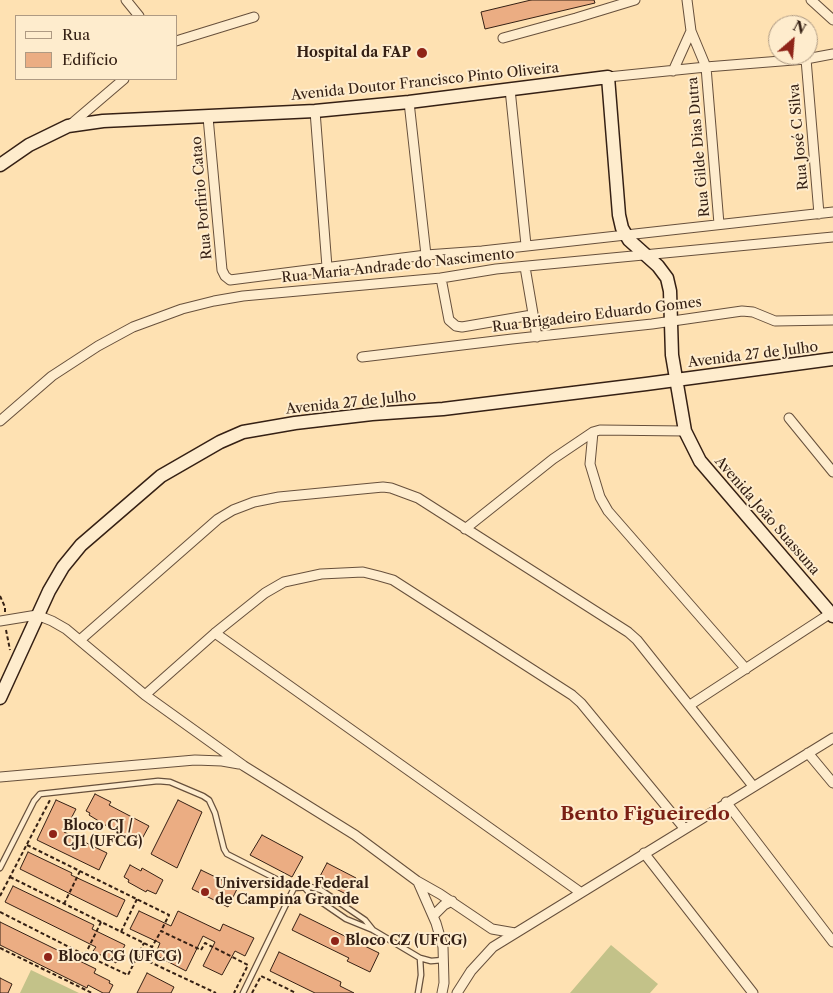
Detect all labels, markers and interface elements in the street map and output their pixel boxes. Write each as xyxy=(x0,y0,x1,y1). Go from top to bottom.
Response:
legend xyxy=(15,15,178,80)
north arrow xyxy=(768,15,818,65)
text: N xyxy=(790,17,809,38)
text: Rua xyxy=(62,25,90,44)
place label: Hospital da FAP xyxy=(297,45,411,61)
marker: Hospital da FAP xyxy=(415,46,429,60)
text: Edifício xyxy=(62,50,118,69)
street label: Avenida Doutor Francisco Pinto Oliveira xyxy=(290,60,560,104)
street label: Rua Gilde Dias Dutra xyxy=(684,76,714,218)
street label: Rua José C Silva xyxy=(786,83,812,191)
street label: Rua Porfirio Catao xyxy=(188,136,216,260)
street label: Rua Maria Andrade do Nascimento xyxy=(281,245,515,287)
street label: Rua Brigadeiro Eduardo Gomes xyxy=(491,294,703,336)
street label: Avenida 27 de Julho xyxy=(687,339,819,371)
street label: Avenida 27 de Julho xyxy=(285,388,417,418)
street label: Avenida João Suassuna xyxy=(711,453,823,579)
district label: Bento Figueiredo xyxy=(560,804,730,826)
place label: Bloco CJ / CJ1 (UFCG) xyxy=(63,818,142,850)
marker: Bloco CJ / CJ1 (UFCG) xyxy=(47,828,59,840)
place label: Universidade Federal de Campina Grande xyxy=(215,876,369,909)
marker: Universidade Federal de Campina Grande xyxy=(199,886,211,898)
place label: Bloco CZ (UFCG) xyxy=(345,933,467,949)
marker: Bloco CZ (UFCG) xyxy=(329,935,341,947)
place label: Bloco CG (UFCG) xyxy=(58,949,182,965)
marker: Bloco CG (UFCG) xyxy=(42,951,54,963)

